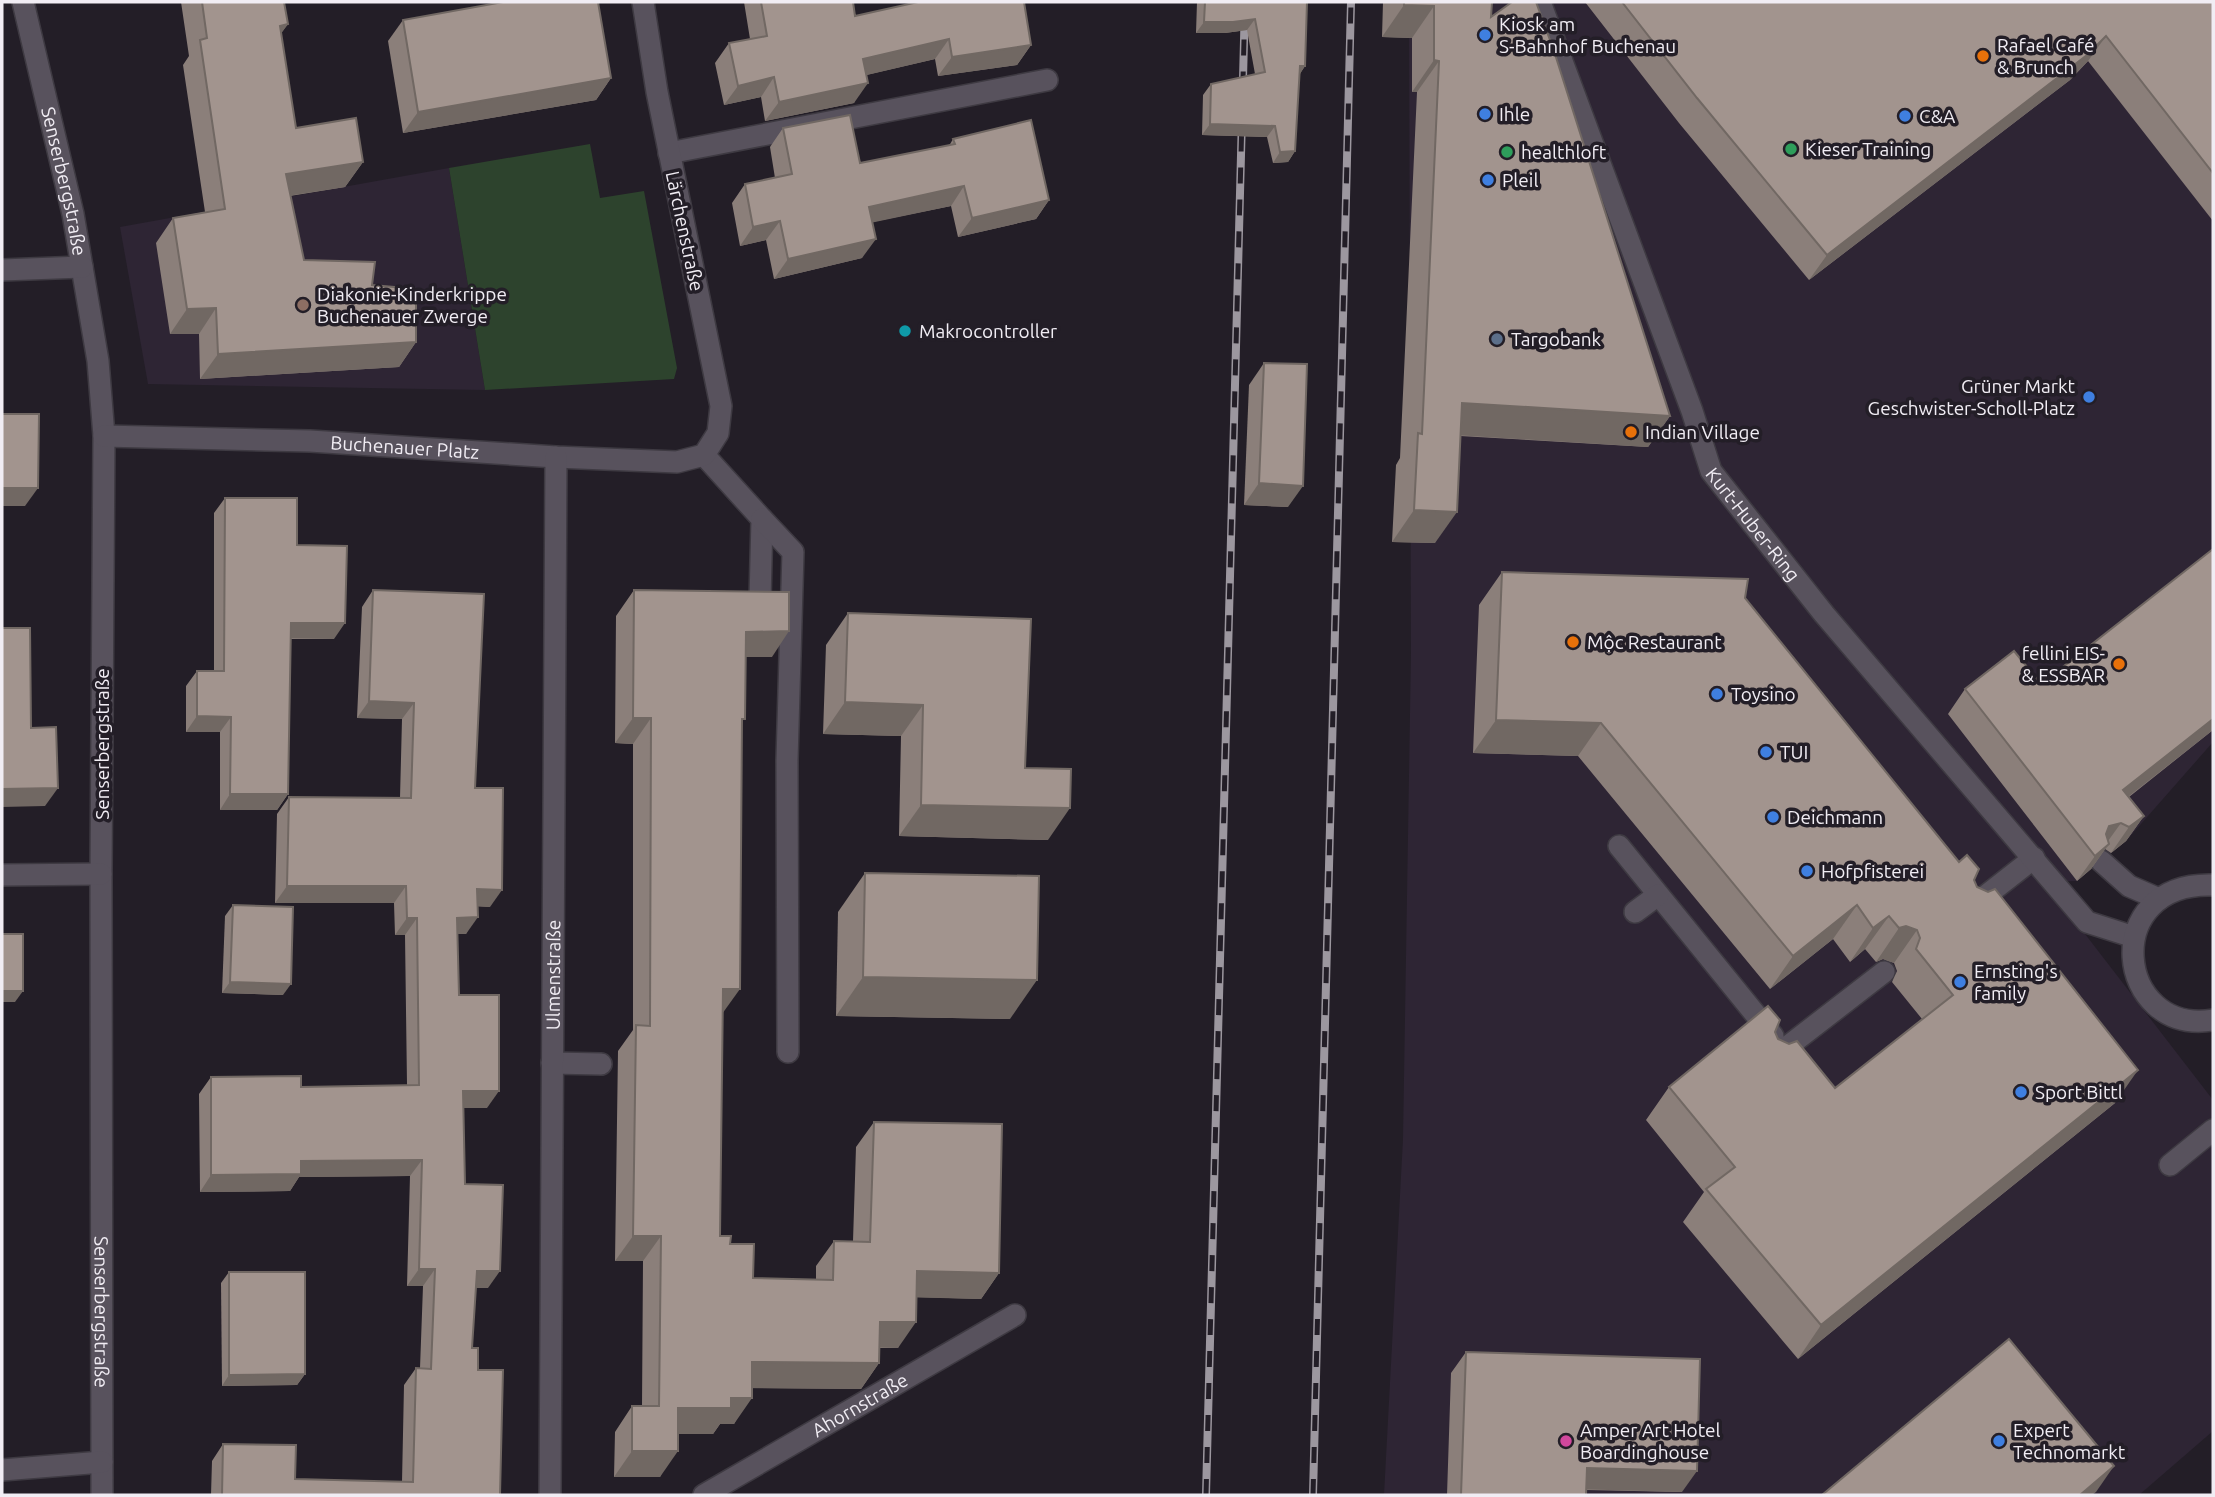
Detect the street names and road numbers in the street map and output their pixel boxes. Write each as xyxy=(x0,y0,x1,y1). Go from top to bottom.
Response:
street label: Senserbergstraße xyxy=(37,105,91,257)
street label: Lärchenstraße xyxy=(662,169,708,293)
street label: Buchenauer Platz xyxy=(330,431,480,463)
street label: Kurt-Huber-Ring xyxy=(1701,463,1805,585)
street label: Senserbergstraße xyxy=(91,668,113,820)
street label: Ulmenstraße xyxy=(542,920,564,1030)
street label: Senserbergstraße xyxy=(91,1236,113,1388)
street label: Ahornstraße xyxy=(808,1368,912,1441)

